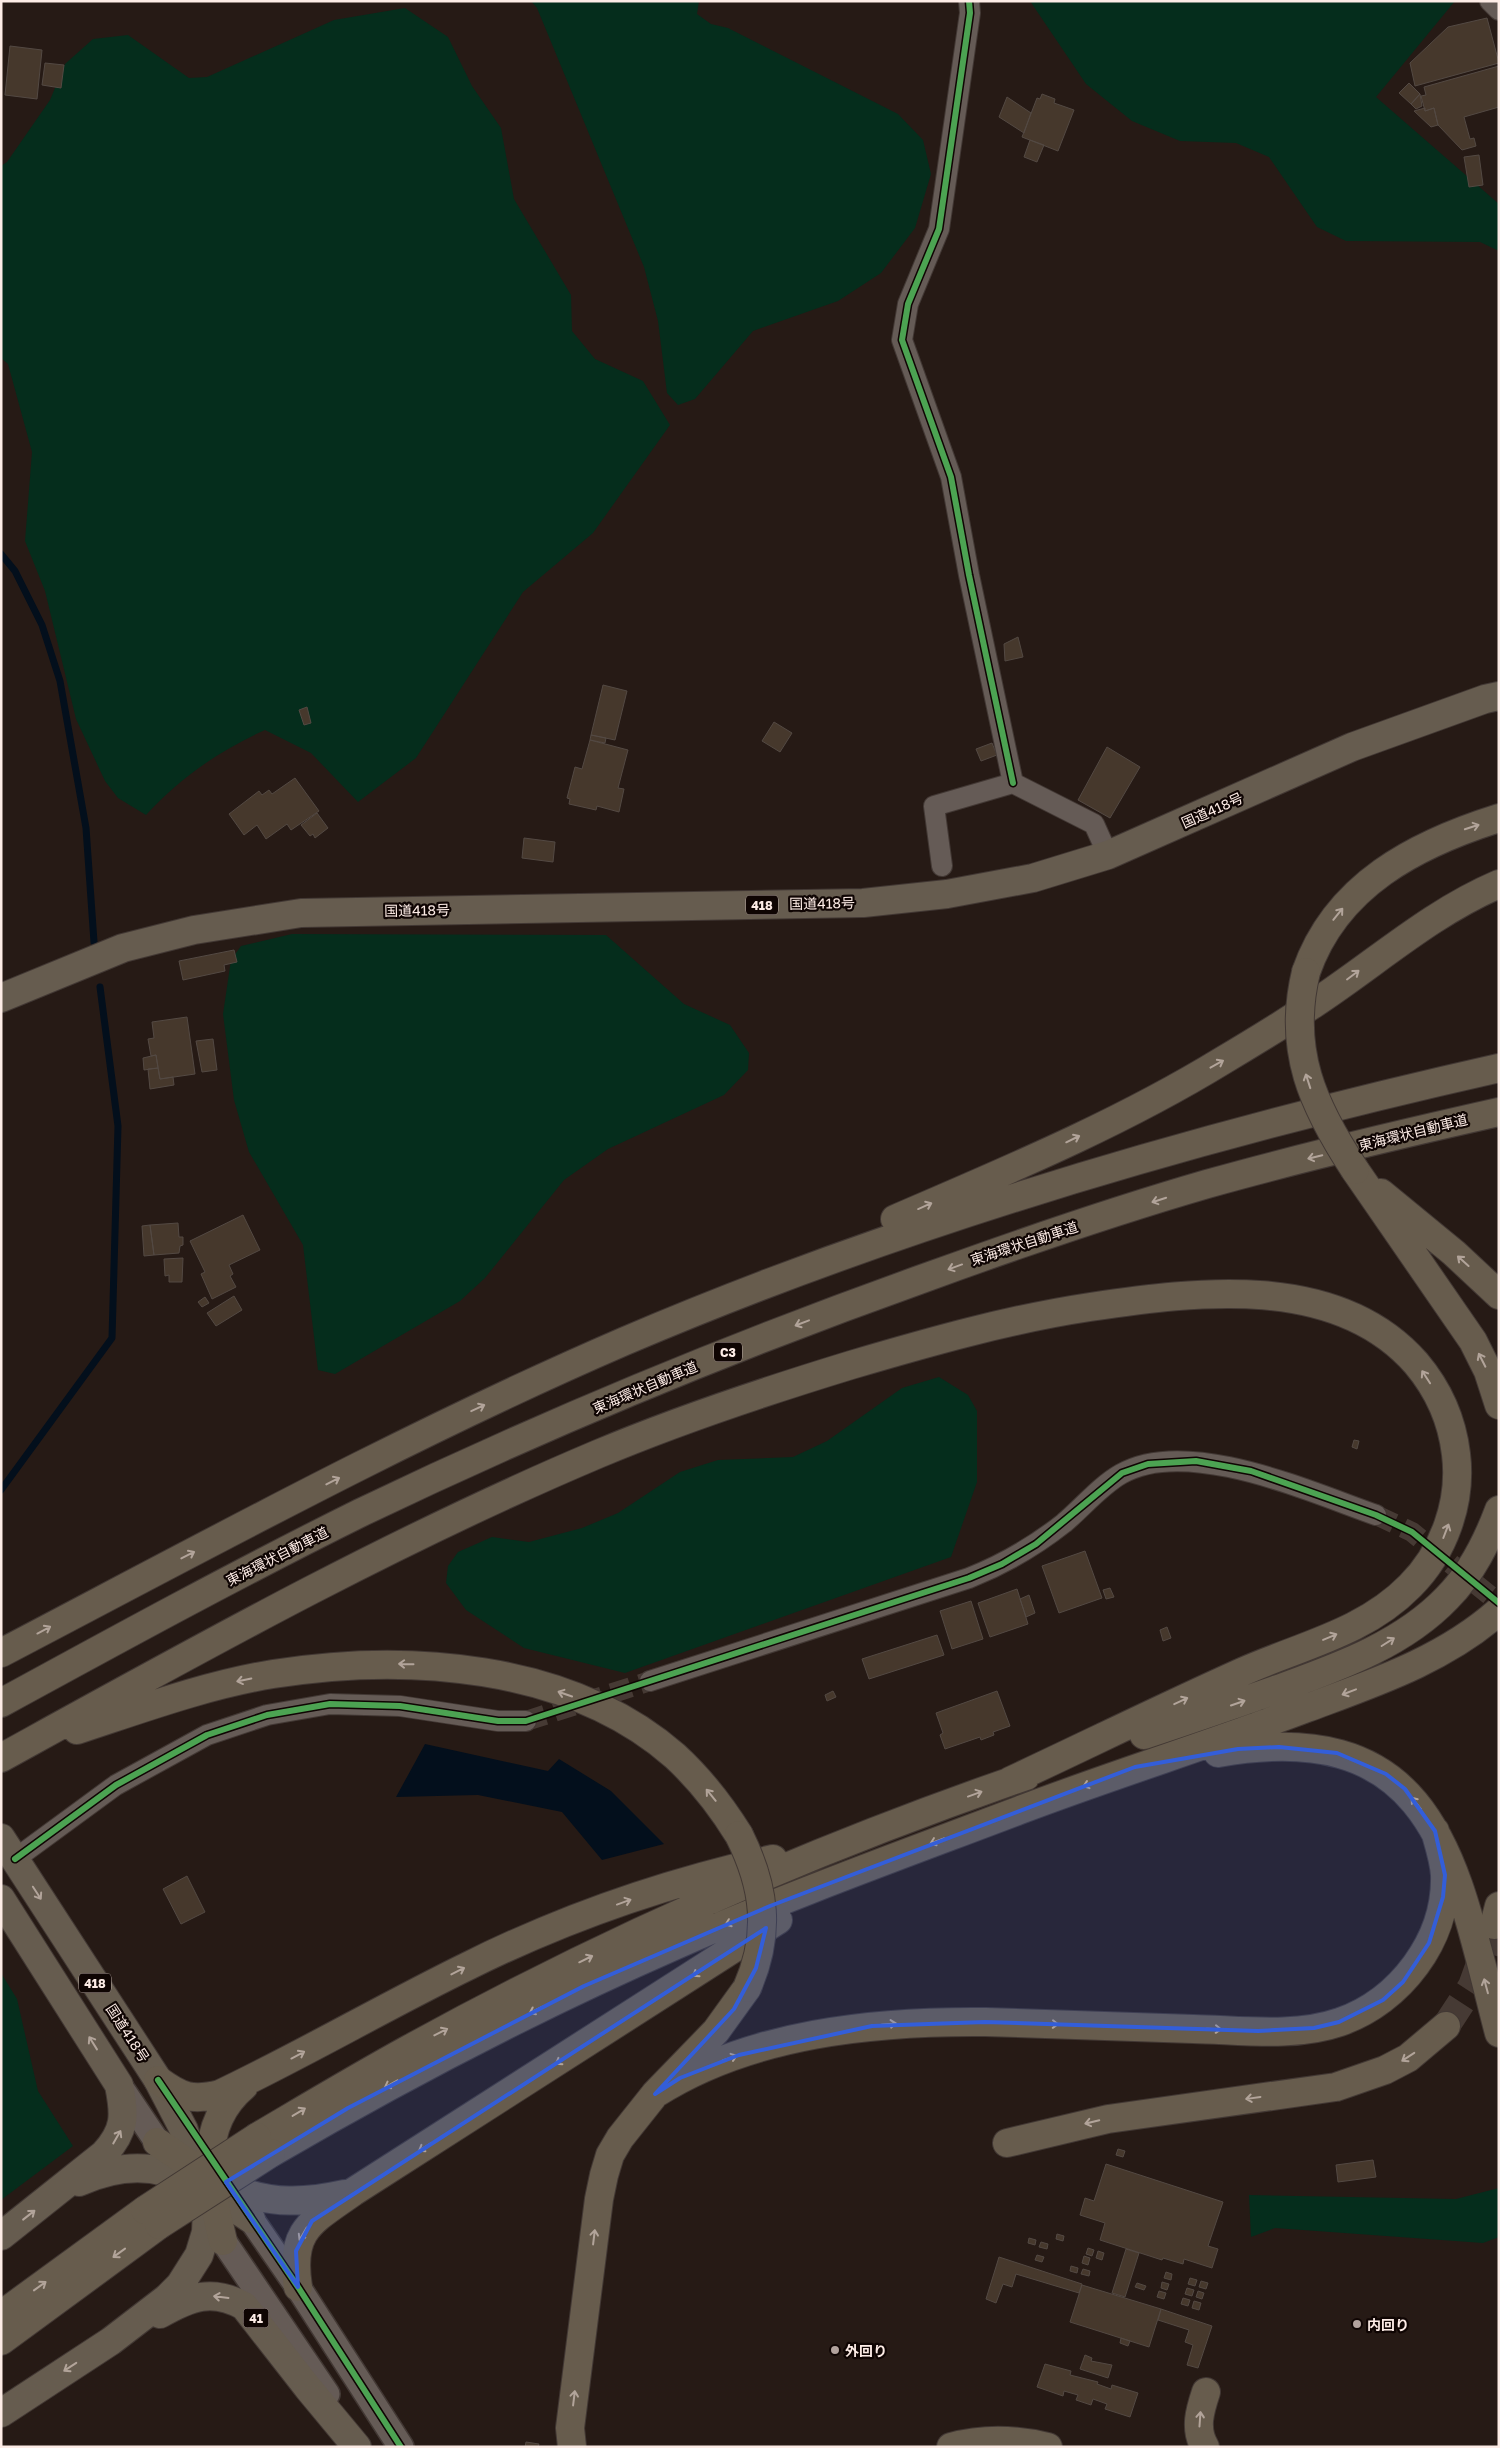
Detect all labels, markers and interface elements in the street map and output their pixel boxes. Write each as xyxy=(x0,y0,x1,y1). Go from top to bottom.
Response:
street label: 国道418号 xyxy=(1178,789,1246,831)
one-way arrow xyxy=(1464,821,1480,831)
street label: 国道418号 xyxy=(789,894,855,912)
road number: 418 xyxy=(746,896,778,914)
street label: 国道418号 xyxy=(384,901,450,919)
one-way arrow xyxy=(1332,908,1343,921)
one-way arrow xyxy=(1346,970,1360,980)
one-way arrow xyxy=(1209,1059,1224,1068)
one-way arrow xyxy=(1303,1073,1313,1089)
street label: 東海環状自動車道 xyxy=(1357,1110,1469,1154)
one-way arrow xyxy=(1065,1134,1080,1144)
one-way arrow xyxy=(1308,1152,1324,1162)
one-way arrow xyxy=(1151,1195,1167,1205)
one-way arrow xyxy=(917,1201,932,1211)
street label: 東海環状自動車道 xyxy=(968,1218,1080,1268)
one-way arrow xyxy=(1457,1256,1470,1267)
one-way arrow xyxy=(947,1263,963,1272)
one-way arrow xyxy=(795,1319,810,1328)
road number: C3 xyxy=(714,1342,742,1361)
one-way arrow xyxy=(1477,1352,1487,1367)
street label: 東海環状自動車道 xyxy=(590,1357,700,1417)
one-way arrow xyxy=(1421,1370,1431,1384)
one-way arrow xyxy=(470,1403,485,1412)
one-way arrow xyxy=(325,1476,340,1485)
street label: 東海環状自動車道 xyxy=(223,1523,331,1589)
one-way arrow xyxy=(1442,1524,1451,1539)
one-way arrow xyxy=(181,1550,196,1560)
one-way arrow xyxy=(37,1625,51,1635)
one-way arrow xyxy=(1322,1632,1337,1642)
one-way arrow xyxy=(1381,1637,1395,1647)
one-way arrow xyxy=(398,1660,414,1669)
one-way arrow xyxy=(237,1676,253,1686)
one-way arrow xyxy=(557,1689,573,1699)
one-way arrow xyxy=(1342,1689,1357,1698)
one-way arrow xyxy=(1173,1696,1188,1705)
one-way arrow xyxy=(1230,1698,1245,1707)
one-way arrow xyxy=(1082,1780,1098,1789)
one-way arrow xyxy=(705,1789,716,1802)
one-way arrow xyxy=(966,1789,982,1798)
one-way arrow xyxy=(1411,1797,1422,1810)
one-way arrow xyxy=(930,1838,945,1847)
one-way arrow xyxy=(33,1886,43,1900)
one-way arrow xyxy=(616,1897,631,1906)
one-way arrow xyxy=(725,1918,740,1927)
one-way arrow xyxy=(578,1954,593,1963)
one-way arrow xyxy=(450,1966,465,1976)
one-way arrow xyxy=(692,1967,706,1977)
road number: 418 xyxy=(79,1974,111,1992)
one-way arrow xyxy=(1481,1979,1491,1995)
street label: 国道418号 xyxy=(103,2001,153,2065)
one-way arrow xyxy=(529,2006,544,2015)
one-way arrow xyxy=(881,2020,897,2029)
one-way arrow xyxy=(1043,2020,1059,2029)
one-way arrow xyxy=(1206,2025,1222,2034)
one-way arrow xyxy=(433,2027,448,2036)
one-way arrow xyxy=(88,2037,98,2051)
one-way arrow xyxy=(290,2050,305,2059)
one-way arrow xyxy=(722,2052,738,2062)
one-way arrow xyxy=(1402,2052,1416,2062)
one-way arrow xyxy=(556,2055,570,2065)
one-way arrow xyxy=(384,2079,399,2089)
one-way arrow xyxy=(1245,2093,1261,2103)
one-way arrow xyxy=(292,2107,307,2117)
one-way arrow xyxy=(1085,2118,1101,2127)
one-way arrow xyxy=(112,2131,122,2145)
one-way arrow xyxy=(418,2142,432,2152)
one-way arrow xyxy=(22,2210,35,2221)
one-way arrow xyxy=(298,2227,308,2241)
one-way arrow xyxy=(590,2229,600,2245)
one-way arrow xyxy=(113,2248,126,2259)
one-way arrow xyxy=(33,2281,47,2291)
one-way arrow xyxy=(214,2291,230,2301)
road number: 41 xyxy=(244,2308,268,2328)
place label: 内回り xyxy=(1367,2316,1409,2333)
marker: 内回り xyxy=(1351,2318,1363,2330)
place label: 外回り xyxy=(845,2342,887,2359)
marker: 外回り xyxy=(829,2344,841,2356)
one-way arrow xyxy=(63,2362,77,2372)
one-way arrow xyxy=(569,2391,579,2407)
one-way arrow xyxy=(1195,2412,1204,2428)

